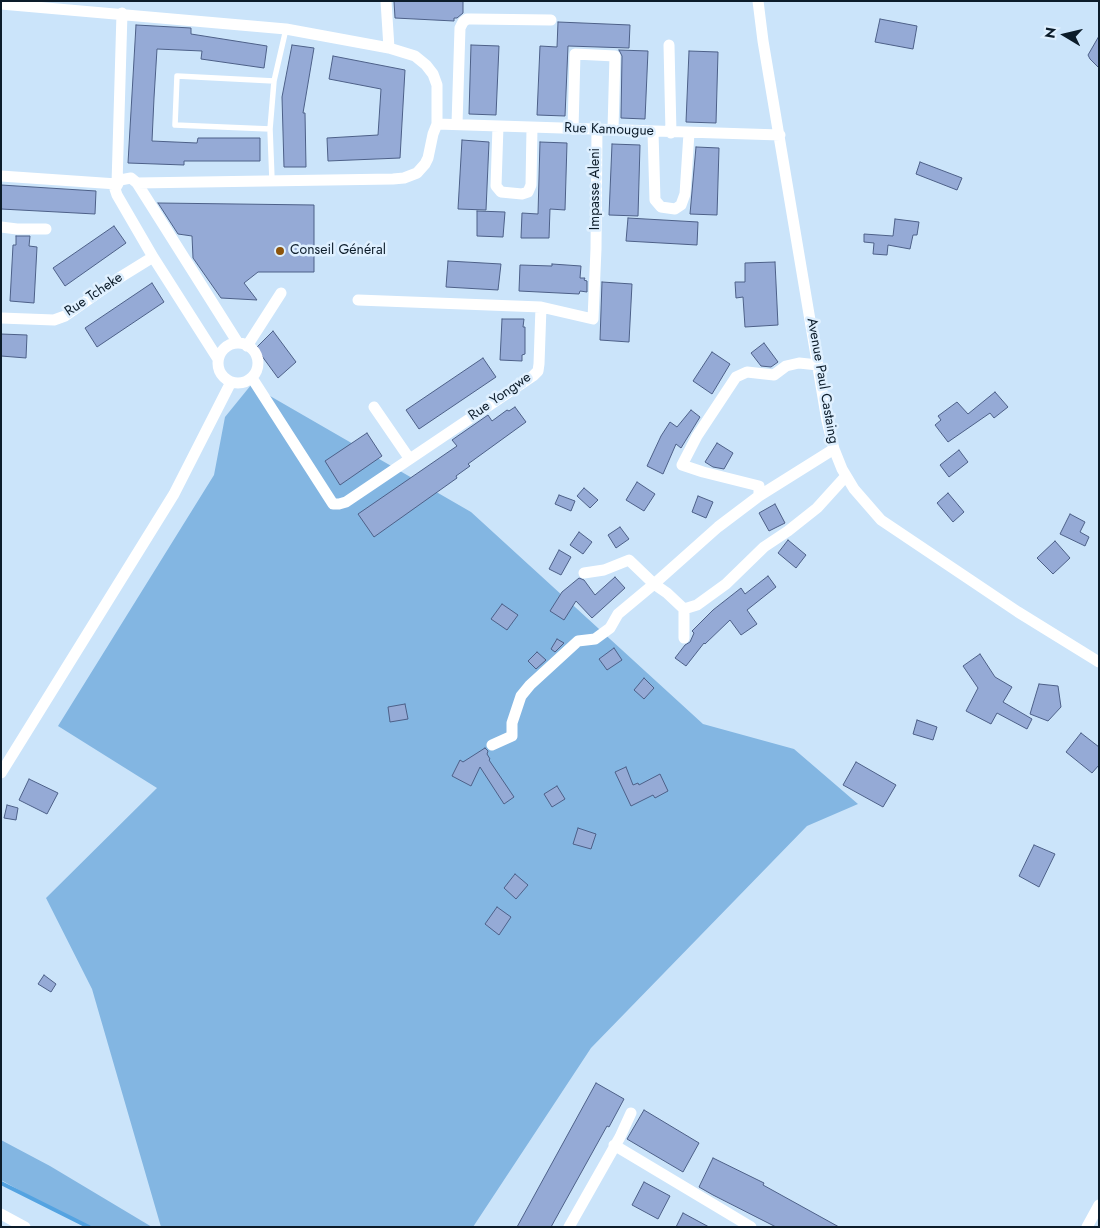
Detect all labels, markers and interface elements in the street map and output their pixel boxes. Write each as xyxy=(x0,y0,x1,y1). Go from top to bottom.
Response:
north arrow xyxy=(1040,10,1090,60)
text: N xyxy=(1039,26,1061,40)
street label: Rue Kamougue xyxy=(564,120,654,140)
street label: Impasse Aleni xyxy=(588,148,604,230)
place label: Conseil Général xyxy=(290,243,386,259)
marker: Conseil Général xyxy=(274,245,286,257)
street label: Rue Tcheke xyxy=(62,270,126,320)
street label: Avenue Paul Castaing xyxy=(803,317,841,445)
street label: Rue Yongwe xyxy=(465,369,535,425)

